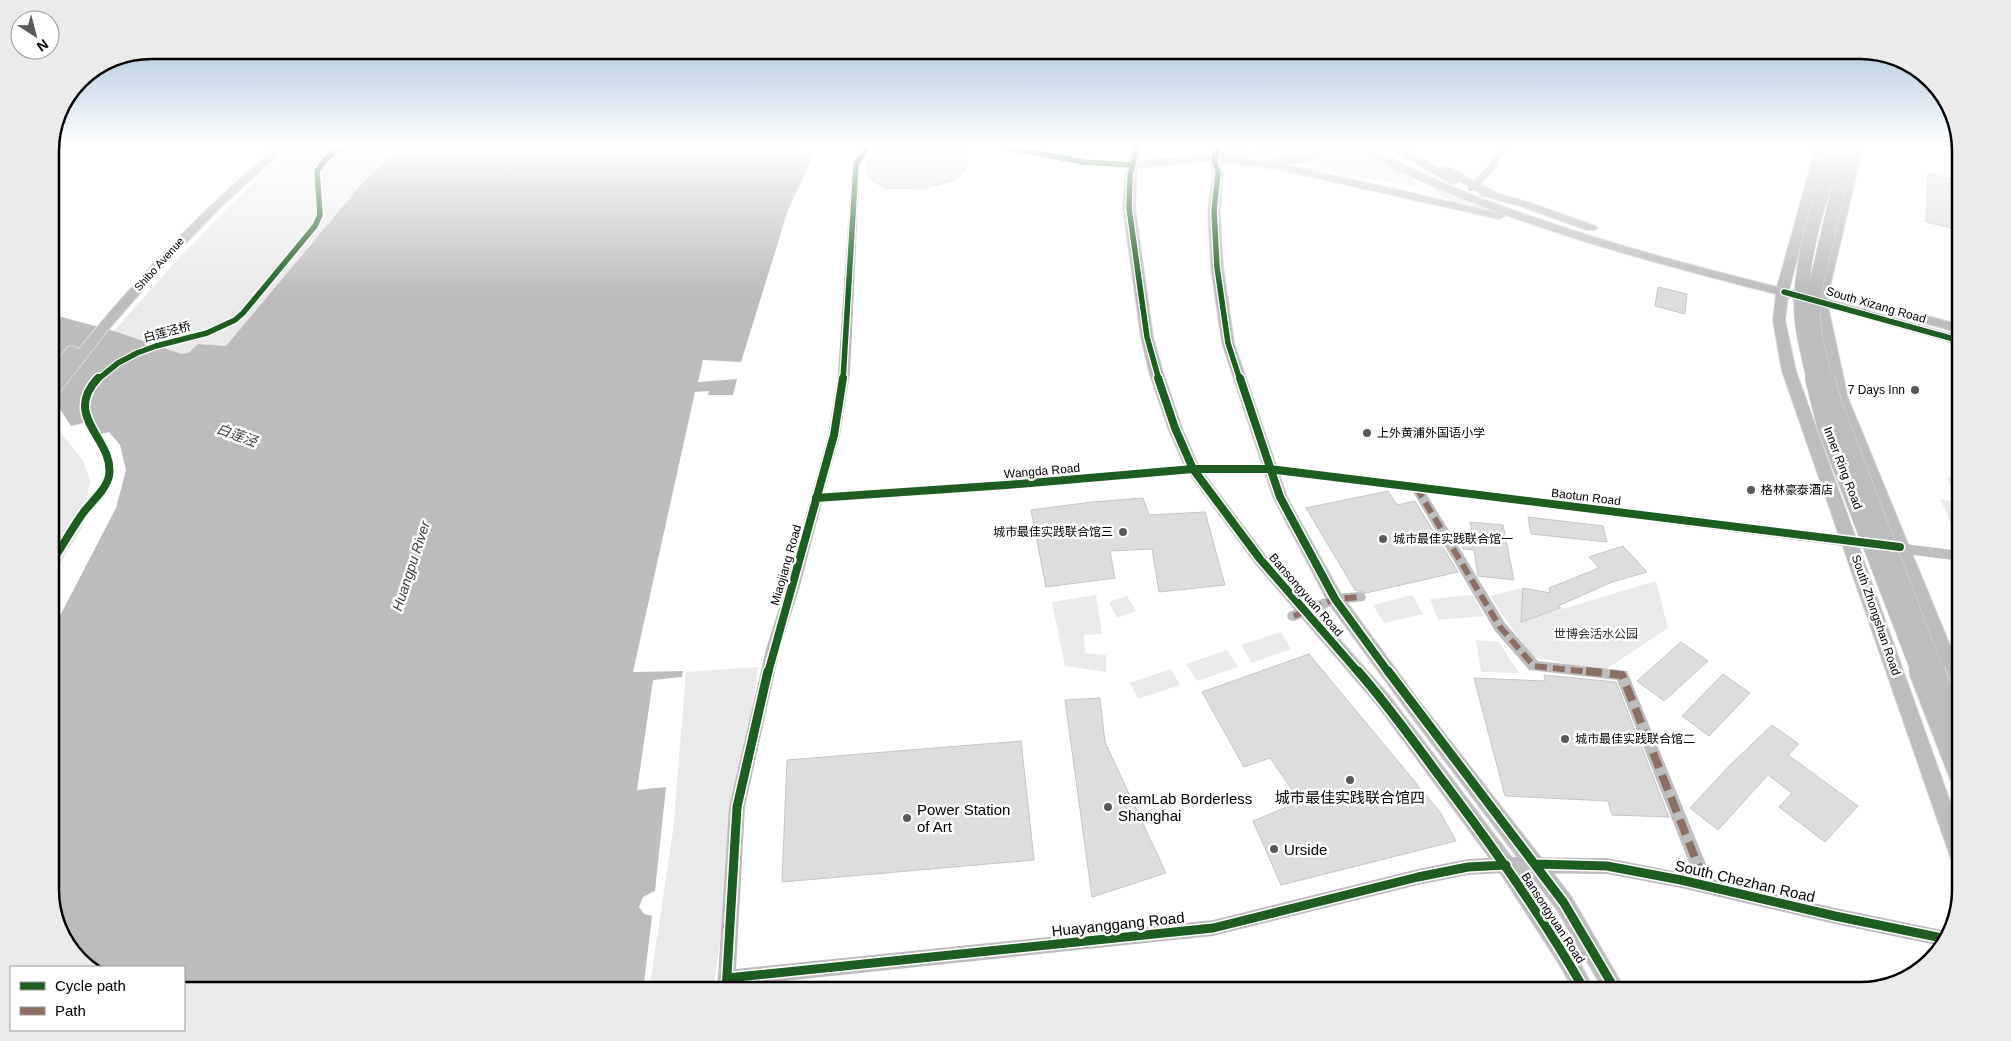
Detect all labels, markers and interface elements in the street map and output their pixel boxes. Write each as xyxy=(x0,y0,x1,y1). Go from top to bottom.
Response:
north arrow xyxy=(10,10,60,60)
text: N xyxy=(34,36,51,55)
street label: Shibo Avenue xyxy=(132,235,186,293)
street label: South Xizang Road xyxy=(1824,284,1928,326)
street label: 白莲泾桥 xyxy=(142,319,192,345)
place label: 7 Days Inn xyxy=(1848,383,1905,397)
marker: 7 Days Inn xyxy=(1909,384,1921,396)
water label: 白莲泾 xyxy=(215,420,261,450)
street label: Inner Ring Road xyxy=(1821,425,1865,511)
place label: 上外黄浦外国语小学 xyxy=(1377,426,1485,440)
marker: 上外黄浦外国语小学 xyxy=(1361,427,1373,439)
street label: Wangda Road xyxy=(1003,461,1081,481)
place label: 格林豪泰酒店 xyxy=(1761,483,1833,497)
marker: 格林豪泰酒店 xyxy=(1745,484,1757,496)
street label: Baotun Road xyxy=(1550,486,1622,508)
water label: Huangpu River xyxy=(389,518,433,613)
street label: Miaojiang Road xyxy=(768,523,804,607)
place label: 城市最佳实践联合馆三 xyxy=(993,525,1113,539)
marker: 城市最佳实践联合馆三 xyxy=(1117,526,1129,538)
place label: 城市最佳实践联合馆一 xyxy=(1393,532,1513,546)
marker: 城市最佳实践联合馆一 xyxy=(1377,533,1389,545)
street label: Bansongyuan Road xyxy=(1266,551,1346,639)
street label: South Zhongshan Road xyxy=(1849,553,1903,677)
park label: 世博会活水公园 xyxy=(1554,627,1638,641)
place label: 城市最佳实践联合馆二 xyxy=(1575,732,1695,746)
marker: 城市最佳实践联合馆二 xyxy=(1559,733,1571,745)
marker: 城市最佳实践联合馆四 xyxy=(1344,774,1356,786)
place label: 城市最佳实践联合馆四 xyxy=(1275,789,1425,806)
place label: teamLab Borderless Shanghai xyxy=(1118,790,1252,824)
place label: Power Station of Art xyxy=(917,801,1010,835)
marker: teamLab Borderless Shanghai xyxy=(1102,801,1114,813)
marker: Power Station of Art xyxy=(901,812,913,824)
place label: Urside xyxy=(1284,841,1327,858)
marker: Urside xyxy=(1268,843,1280,855)
street label: South Chezhan Road xyxy=(1673,857,1817,905)
street label: Bansongyuan Road xyxy=(1518,870,1588,966)
street label: Huayanggang Road xyxy=(1051,909,1185,939)
legend xyxy=(10,966,185,1031)
text: Cycle path xyxy=(55,977,126,994)
text: Path xyxy=(55,1002,86,1019)

